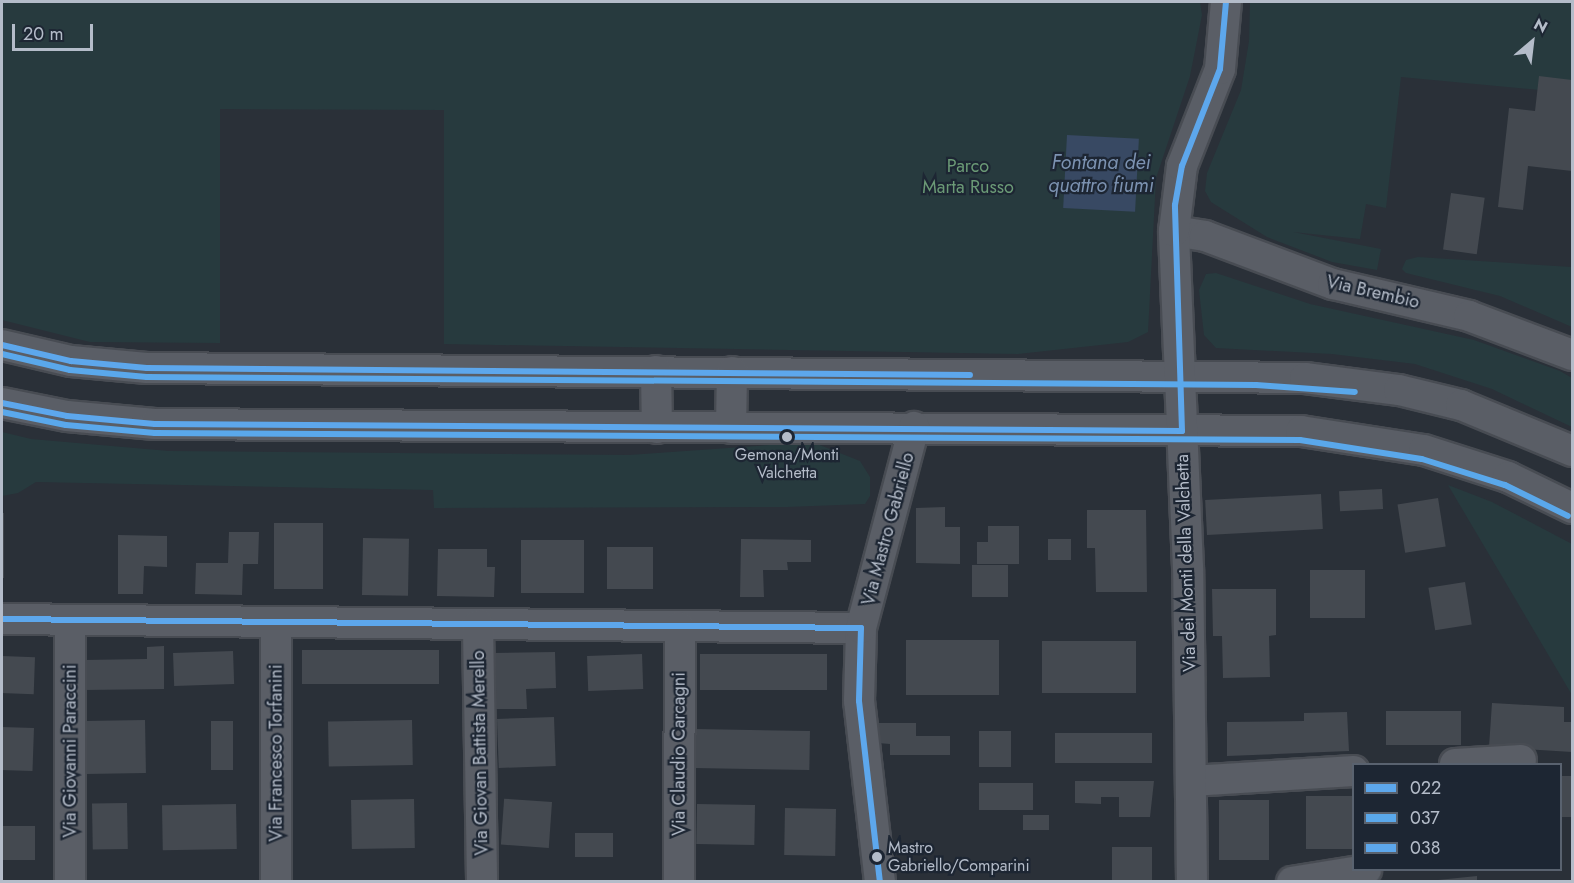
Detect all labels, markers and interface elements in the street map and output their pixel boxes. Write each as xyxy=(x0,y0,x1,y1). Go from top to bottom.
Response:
scale bar xyxy=(15,12,96,50)
north arrow xyxy=(1502,12,1562,72)
text: N xyxy=(1530,13,1552,39)
text: 20 m xyxy=(23,21,63,47)
water label: Fontana dei quattro fiumi xyxy=(1048,150,1154,197)
park label: Parco Marta Russo xyxy=(922,156,1014,198)
street label: Via Brembio xyxy=(1324,271,1422,313)
marker: Gemona/Monti Valchetta xyxy=(781,431,793,443)
place label: Gemona/Monti Valchetta xyxy=(735,445,839,483)
street label: Via Mastro Gabriello xyxy=(857,450,919,608)
street label: Via dei Monti della Valchetta xyxy=(1171,454,1201,672)
street label: Via Giovan Battista Merello xyxy=(467,650,493,856)
street label: Via Giovanni Paraccini xyxy=(59,664,81,838)
street label: Via Francesco Torfanini xyxy=(265,664,287,842)
street label: Via Claudio Carcagni xyxy=(668,672,690,836)
legend xyxy=(1352,763,1562,871)
text: 022 xyxy=(1410,775,1441,801)
text: 037 xyxy=(1410,805,1440,831)
text: 038 xyxy=(1410,835,1440,861)
place label: Mastro Gabriello/Comparini xyxy=(888,838,1030,876)
marker: Mastro Gabriello/Comparini xyxy=(871,851,883,863)

